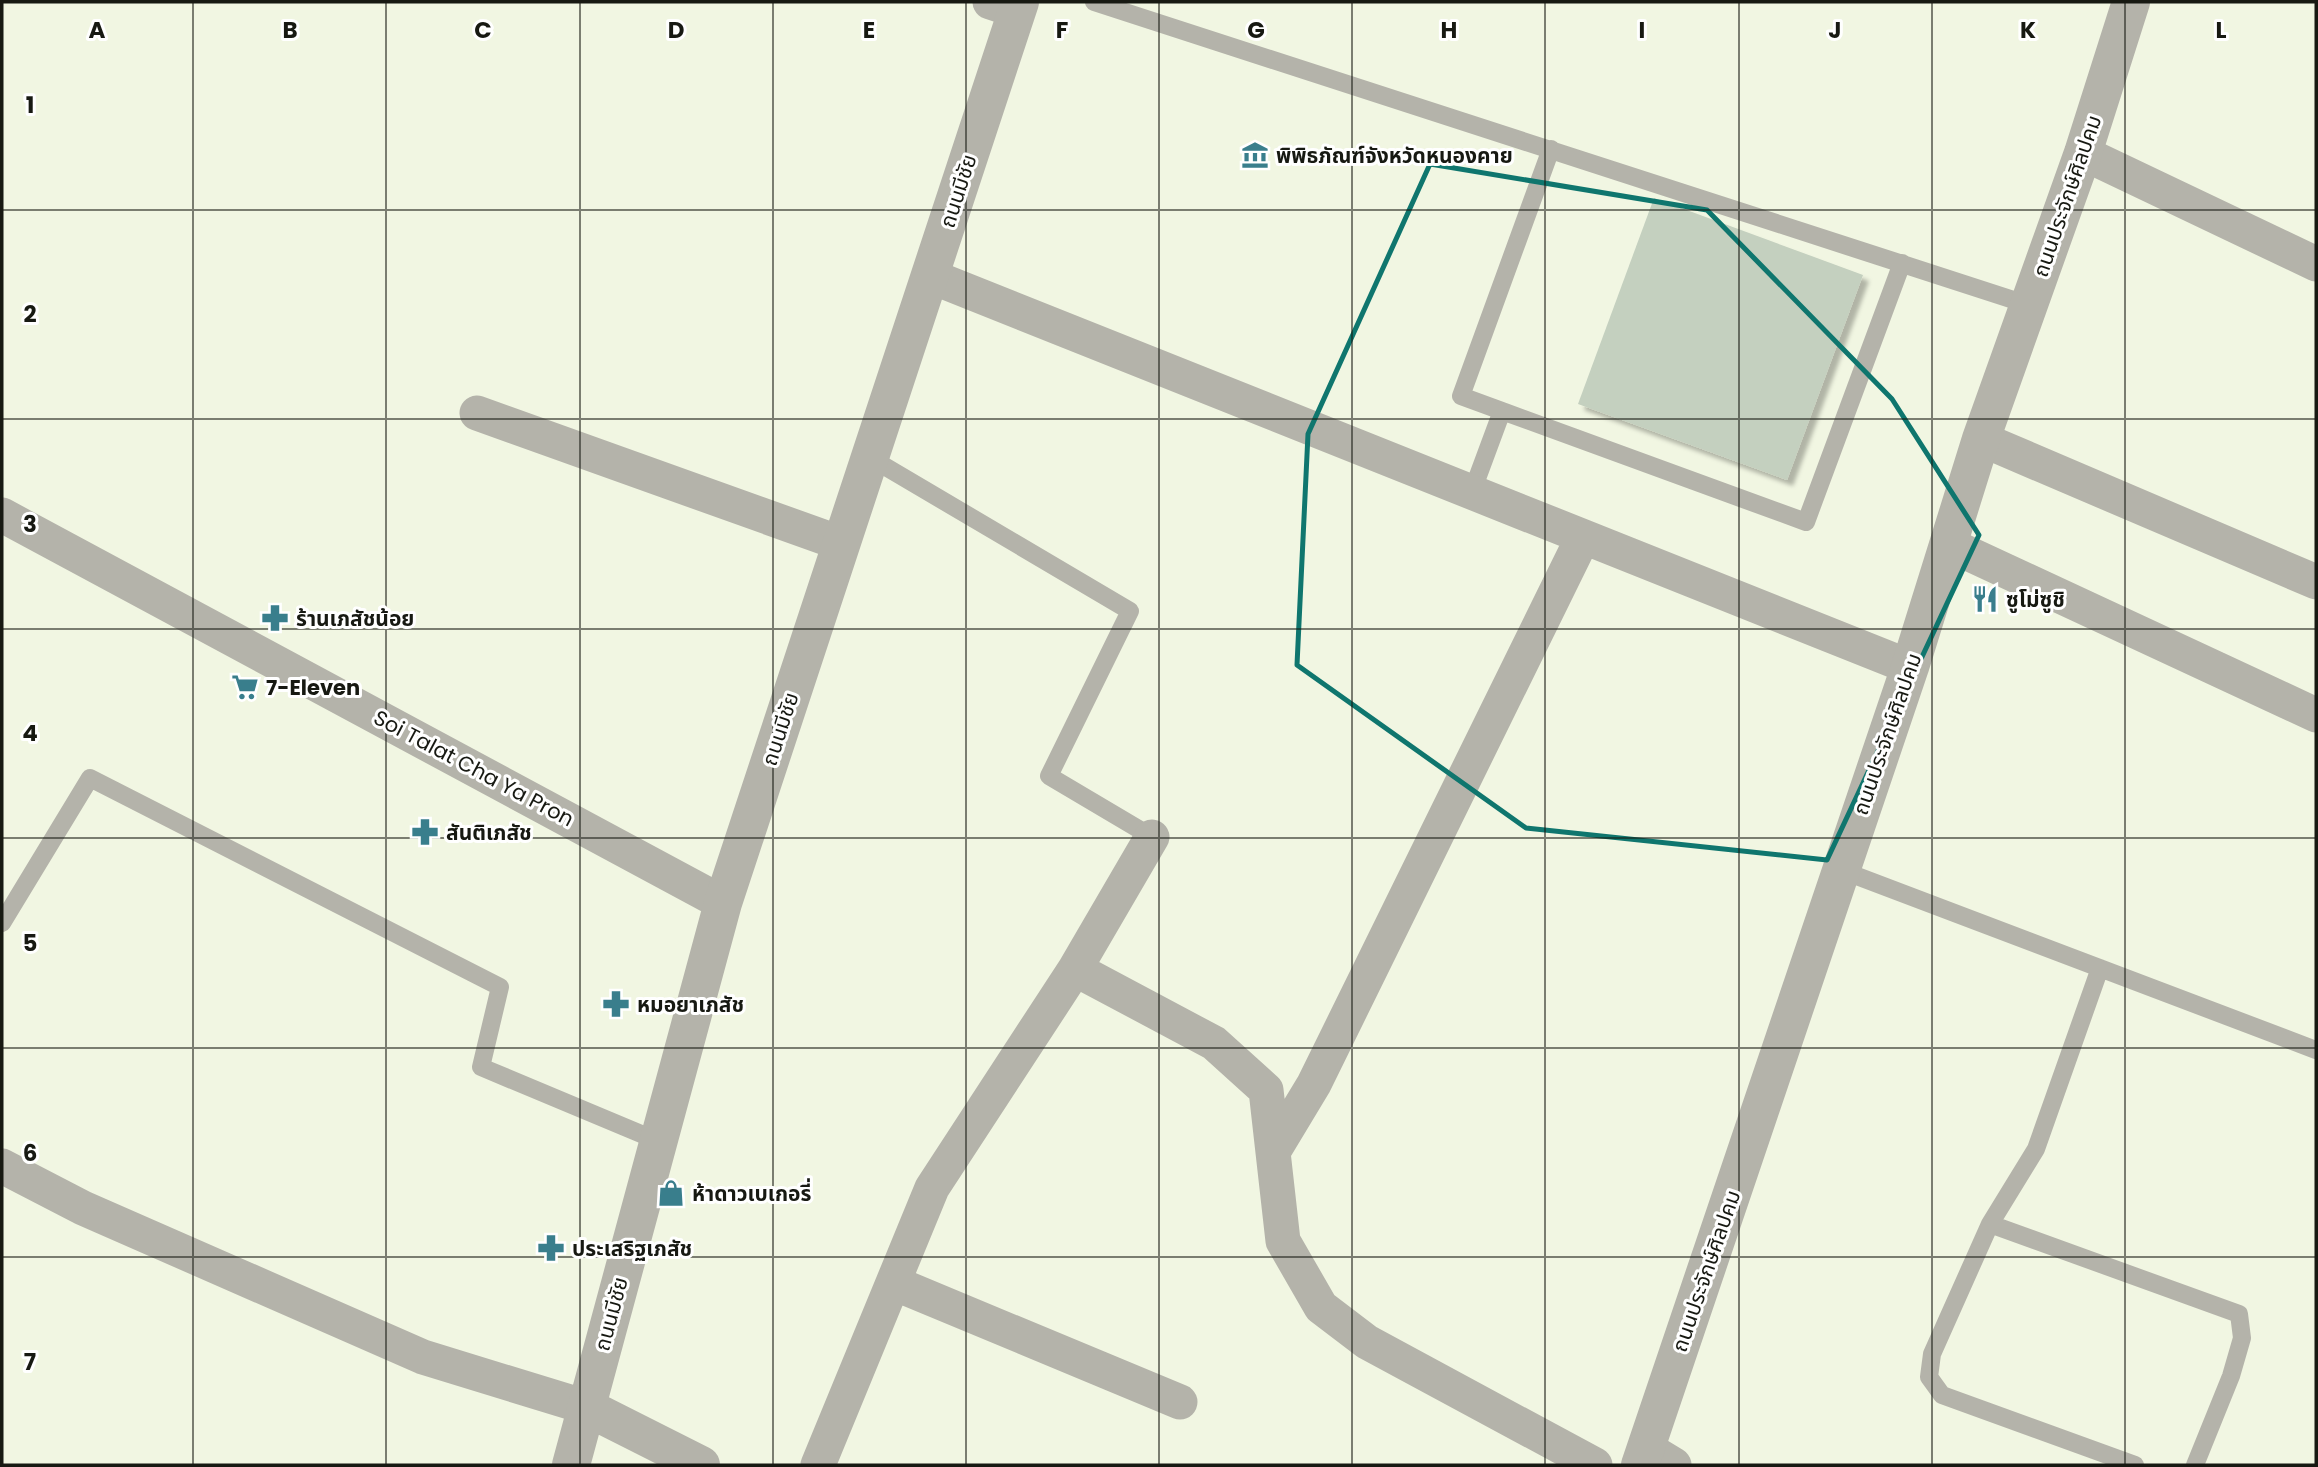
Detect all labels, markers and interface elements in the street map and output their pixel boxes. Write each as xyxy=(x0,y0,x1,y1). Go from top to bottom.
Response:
text: A xyxy=(89,14,106,46)
text: B xyxy=(282,14,298,46)
text: C xyxy=(474,14,492,46)
text: D xyxy=(668,14,684,46)
text: E xyxy=(863,14,875,46)
text: F xyxy=(1056,14,1068,46)
text: G xyxy=(1247,14,1265,46)
text: H xyxy=(1441,14,1457,46)
text: I xyxy=(1639,14,1645,46)
text: J xyxy=(1828,14,1842,46)
text: K xyxy=(2020,14,2036,46)
text: L xyxy=(2216,14,2227,46)
text: 1 xyxy=(26,89,34,121)
street label: ถนนประจักษ์ศิลปคม xyxy=(2026,111,2108,281)
museum icon: พิพิธภัณฑ์จังหวัดหนองคาย xyxy=(1240,140,1270,170)
place label: พิพิธภัณฑ์จังหวัดหนองคาย xyxy=(1276,141,1513,170)
street label: ถนนมีชัย xyxy=(933,151,983,231)
text: 2 xyxy=(23,298,37,330)
text: 3 xyxy=(23,508,37,540)
restaurant icon: ซูโม่ซูชิ xyxy=(1970,584,2000,614)
place label: ซูโม่ซูชิ xyxy=(2006,585,2065,614)
pharmacy icon: ร้านเภสัชน้อย xyxy=(260,603,290,633)
place label: ร้านเภสัชน้อย xyxy=(296,604,414,633)
street label: ถนนประจักษ์ศิลปคม xyxy=(1846,649,1928,819)
supermarket icon: 7-Eleven xyxy=(230,672,260,702)
place label: 7-Eleven xyxy=(266,673,360,702)
street label: ถนนมีชัย xyxy=(755,689,805,769)
street label: Soi Talat Cha Ya Pron xyxy=(369,703,579,833)
text: 4 xyxy=(22,717,38,749)
pharmacy icon: สันติเภสัช xyxy=(410,817,440,847)
place label: สันติเภสัช xyxy=(446,818,532,847)
text: 5 xyxy=(23,927,37,959)
pharmacy icon: หมอยาเภสัช xyxy=(601,989,631,1019)
place label: หมอยาเภสัช xyxy=(637,990,744,1019)
text: 6 xyxy=(23,1137,37,1169)
shop icon: ห้าดาวเบเกอรี่ xyxy=(656,1178,686,1208)
place label: ห้าดาวเบเกอรี่ xyxy=(692,1178,811,1208)
street label: ถนนประจักษ์ศิลปคม xyxy=(1665,1186,1747,1356)
pharmacy icon: ประเสริฐเภสัช xyxy=(536,1233,566,1263)
place label: ประเสริฐเภสัช xyxy=(572,1234,692,1263)
street label: ถนนมีชัย xyxy=(587,1274,635,1354)
text: 7 xyxy=(24,1346,36,1378)

